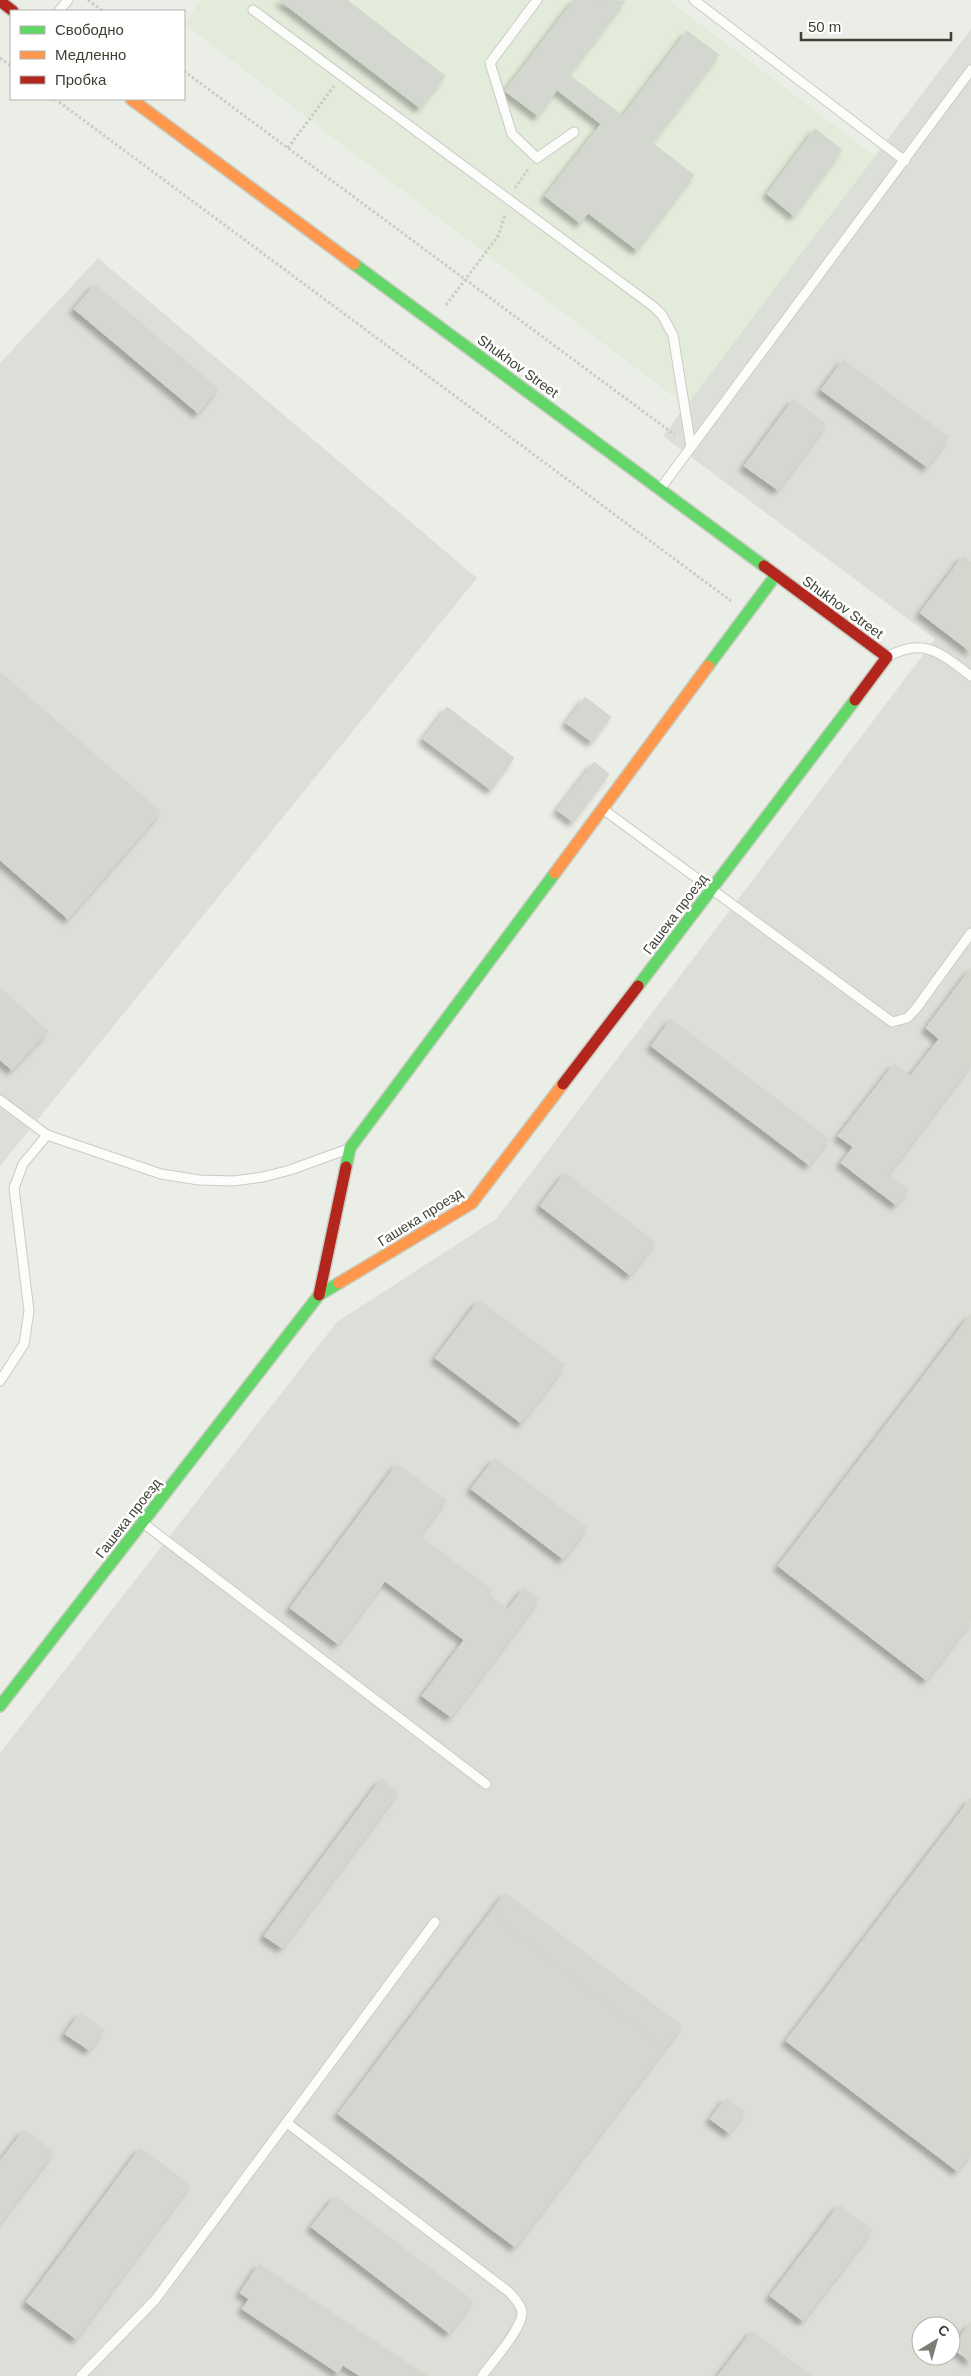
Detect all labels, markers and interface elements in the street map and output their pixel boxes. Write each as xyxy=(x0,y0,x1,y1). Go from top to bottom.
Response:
legend xyxy=(10,10,185,100)
scale bar xyxy=(801,10,951,42)
text: 50 m xyxy=(808,18,841,35)
text: Свободно xyxy=(55,21,124,38)
text: Медленно xyxy=(55,46,126,63)
text: Пробка xyxy=(55,71,107,88)
street label: Shukhov Street xyxy=(475,331,562,401)
street label: Shukhov Street xyxy=(800,572,887,642)
street label: Гашека проезд xyxy=(640,871,710,957)
street label: Гашека проезд xyxy=(375,1185,465,1249)
street label: Гашека проезд xyxy=(92,1475,164,1561)
north arrow xyxy=(911,2316,961,2366)
text: С xyxy=(935,2321,953,2340)

